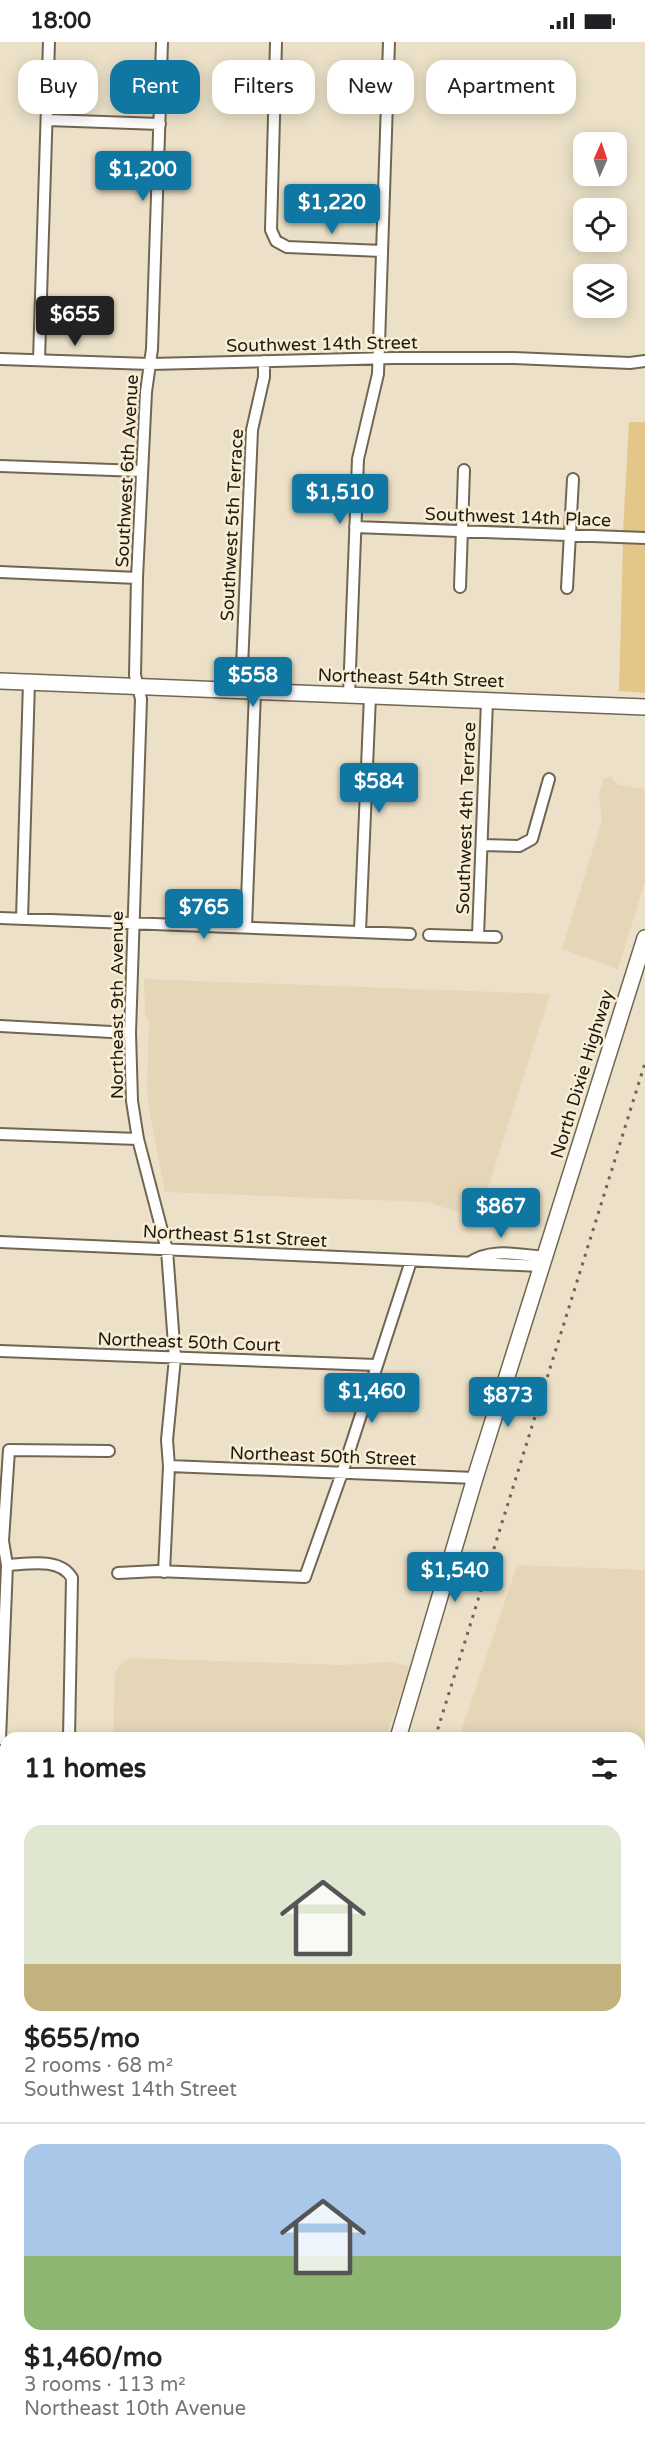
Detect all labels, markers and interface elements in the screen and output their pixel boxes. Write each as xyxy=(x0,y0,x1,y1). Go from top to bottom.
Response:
text: 18:00 xyxy=(30,8,91,34)
chip: Buy xyxy=(18,60,98,114)
chip: Rent xyxy=(110,60,200,114)
chip: Filters xyxy=(212,60,315,114)
chip: New xyxy=(327,60,414,114)
chip: Apartment xyxy=(426,60,576,114)
north arrow xyxy=(573,132,627,186)
map controls xyxy=(573,132,627,318)
pin: $1,200 xyxy=(94,151,192,202)
text: $1,200 xyxy=(109,158,177,182)
pin: $1,220 xyxy=(283,184,381,235)
text: $1,220 xyxy=(298,191,366,215)
button: locate xyxy=(573,198,627,252)
button: layers xyxy=(573,264,627,318)
pin: $655 xyxy=(39,296,111,347)
text: $655 xyxy=(50,303,100,327)
street label: Southwest 14th Street xyxy=(226,331,418,357)
street label: Southwest 6th Avenue xyxy=(111,374,143,568)
street label: Southwest 5th Terrace xyxy=(216,428,248,622)
pin: $1,510 xyxy=(291,474,389,525)
text: $1,510 xyxy=(306,481,374,505)
street label: Southwest 14th Place xyxy=(424,503,612,531)
pin: $558 xyxy=(217,657,289,708)
text: $558 xyxy=(228,664,278,688)
street label: Northeast 54th Street xyxy=(317,664,505,692)
street label: Southwest 4th Terrace xyxy=(452,721,480,915)
pin: $584 xyxy=(343,763,415,814)
text: $584 xyxy=(354,770,404,794)
pin: $765 xyxy=(168,889,240,940)
text: $765 xyxy=(179,896,229,920)
street label: Northeast 9th Avenue xyxy=(106,911,128,1099)
street label: North Dixie Highway xyxy=(546,987,618,1161)
pin: $867 xyxy=(465,1188,537,1239)
text: $867 xyxy=(476,1195,526,1219)
street label: Northeast 51st Street xyxy=(142,1220,328,1252)
street label: Northeast 50th Court xyxy=(97,1328,281,1356)
pin: $1,460 xyxy=(323,1373,421,1424)
pin: $873 xyxy=(472,1377,544,1428)
text: $1,460 xyxy=(338,1380,406,1404)
text: $873 xyxy=(483,1384,533,1408)
street label: Northeast 50th Street xyxy=(229,1442,417,1470)
pin: $1,540 xyxy=(406,1552,504,1603)
text: $1,540 xyxy=(421,1559,489,1583)
icon: filters xyxy=(588,1752,621,1785)
text: 11 homes xyxy=(24,1753,146,1784)
icon: home xyxy=(269,1864,377,1972)
text: $655/mo xyxy=(24,2023,140,2054)
text: 2 rooms · 68 m² xyxy=(24,2054,173,2078)
text: Southwest 14th Street xyxy=(24,2078,237,2102)
icon: home xyxy=(269,2183,377,2291)
text: $1,460/mo xyxy=(24,2342,162,2373)
text: 3 rooms · 113 m² xyxy=(24,2373,186,2397)
text: Northeast 10th Avenue xyxy=(24,2397,246,2421)

